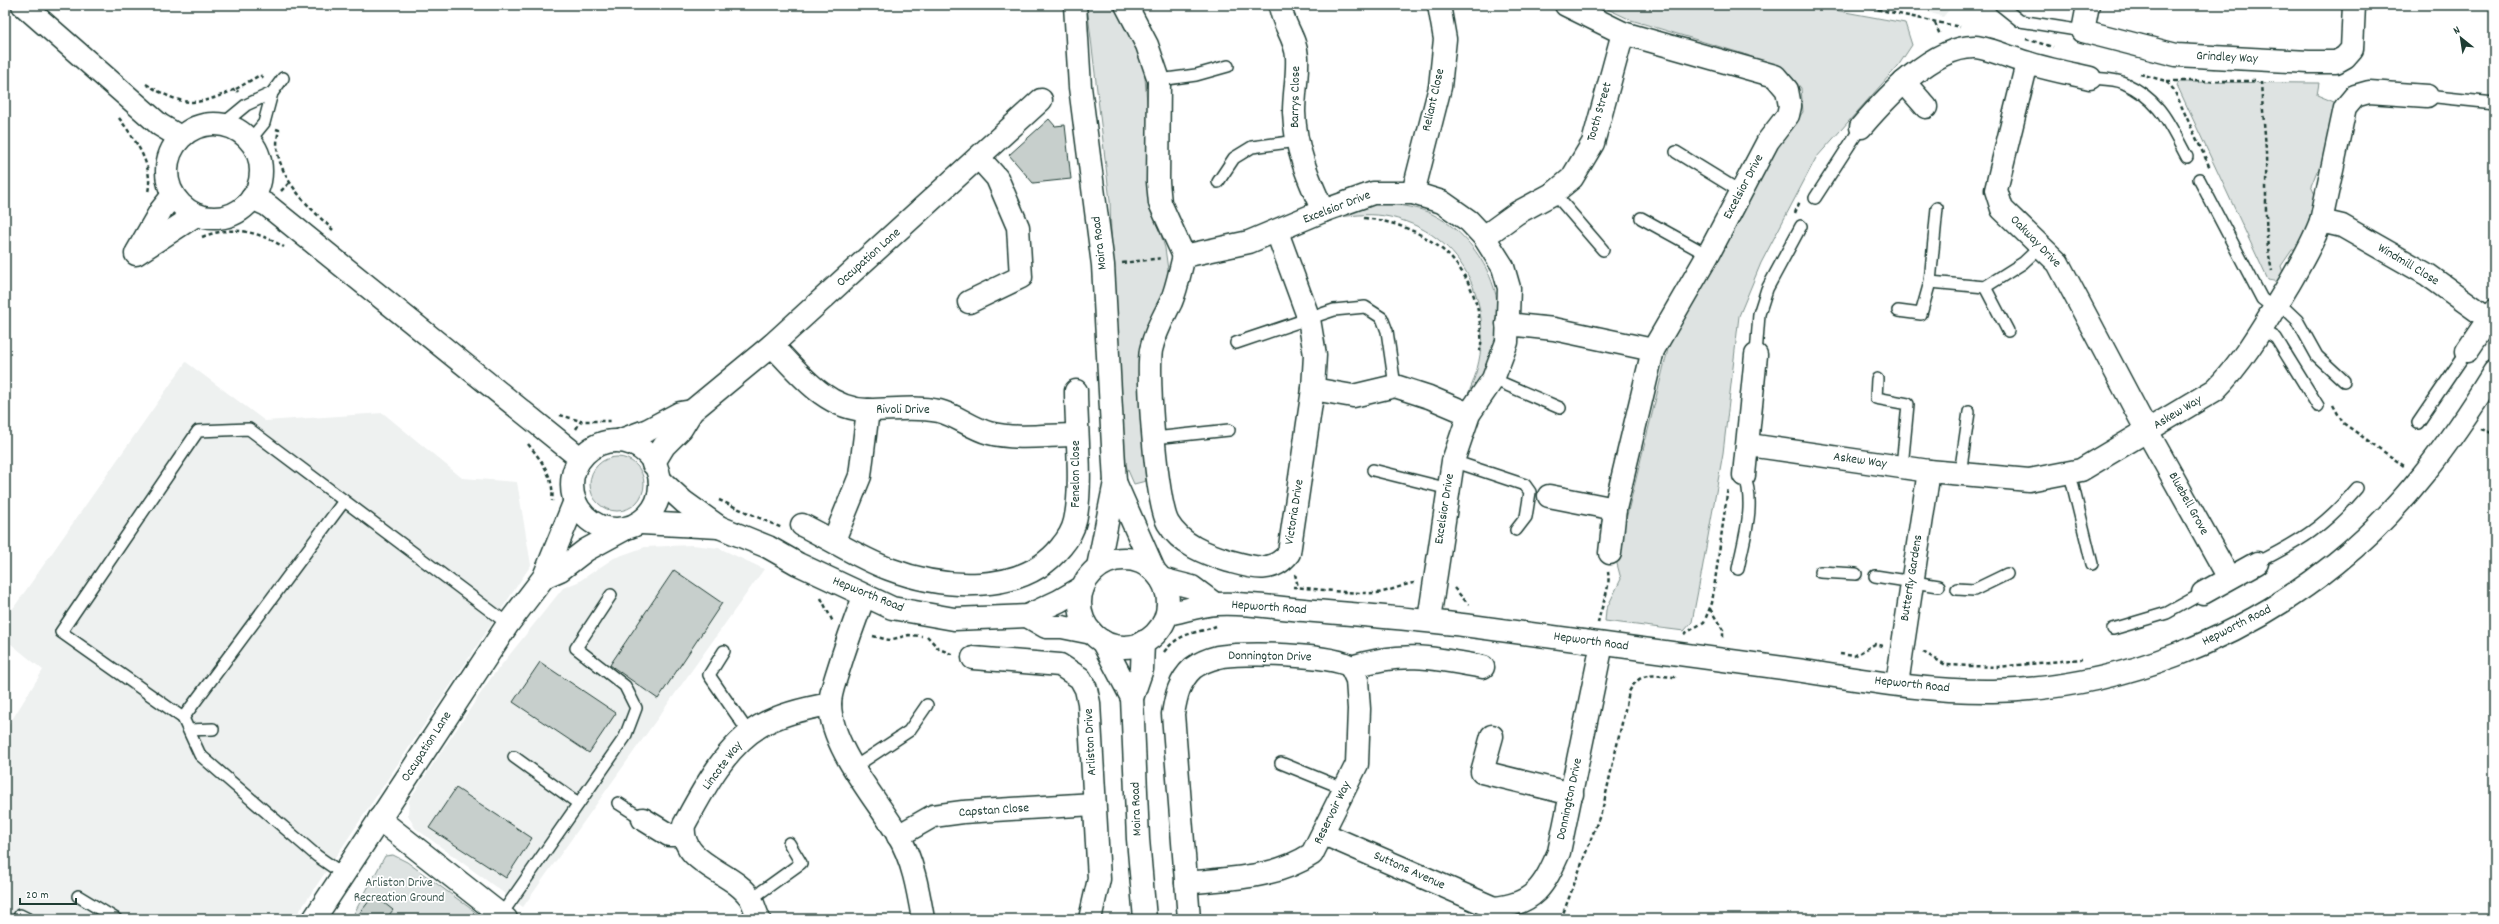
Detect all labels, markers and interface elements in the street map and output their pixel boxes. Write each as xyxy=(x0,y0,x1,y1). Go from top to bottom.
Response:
north arrow xyxy=(2441,18,2481,58)
text: N xyxy=(2451,23,2464,39)
street label: Grindley Way xyxy=(2196,47,2259,69)
street label: Barrys Close xyxy=(1286,66,1306,128)
street label: Reliant Close xyxy=(1418,66,1451,133)
street label: Tooth Street xyxy=(1582,80,1618,144)
street label: Excelsior Drive xyxy=(1719,151,1769,223)
street label: Excelsior Drive xyxy=(1300,186,1374,230)
street label: Oakway Drive xyxy=(2005,211,2065,273)
street label: Moira Road xyxy=(1087,215,1113,271)
street label: Occupation Lane xyxy=(833,224,906,292)
street label: Windmill Close xyxy=(2374,239,2443,291)
street label: Askew Way xyxy=(2150,391,2207,435)
street label: Rivoli Drive xyxy=(876,401,930,420)
street label: Fenelon Close xyxy=(1067,440,1086,508)
street label: Askew Way xyxy=(1832,448,1889,474)
street label: Bluebell Grove xyxy=(2163,469,2213,539)
street label: Excelsior Drive xyxy=(1430,472,1460,546)
street label: Victoria Drive xyxy=(1280,478,1310,546)
street label: Butterfly Gardens xyxy=(1896,533,1928,623)
street label: Hepworth Road xyxy=(829,572,907,618)
street label: Hepworth Road xyxy=(1231,596,1307,620)
street label: Hepworth Road xyxy=(2199,600,2275,652)
street label: Hepworth Road xyxy=(1552,627,1630,657)
street label: Donnington Drive xyxy=(1228,647,1312,667)
street label: Hepworth Road xyxy=(1874,672,1950,698)
street label: Occupation Lane xyxy=(397,708,457,786)
street label: Arliston Drive xyxy=(1080,708,1102,776)
street label: Lincote Way xyxy=(698,737,748,794)
street label: Donnington Drive xyxy=(1552,756,1588,842)
street label: Reservoir Way xyxy=(1309,777,1357,848)
street label: Moira Road xyxy=(1127,782,1147,836)
street label: Capstan Close xyxy=(958,799,1030,823)
street label: Suttons Avenue xyxy=(1370,847,1448,895)
park label: Arliston Drive Recreation Ground xyxy=(354,874,444,908)
scale bar xyxy=(20,880,76,906)
text: 20 m xyxy=(26,887,49,904)

